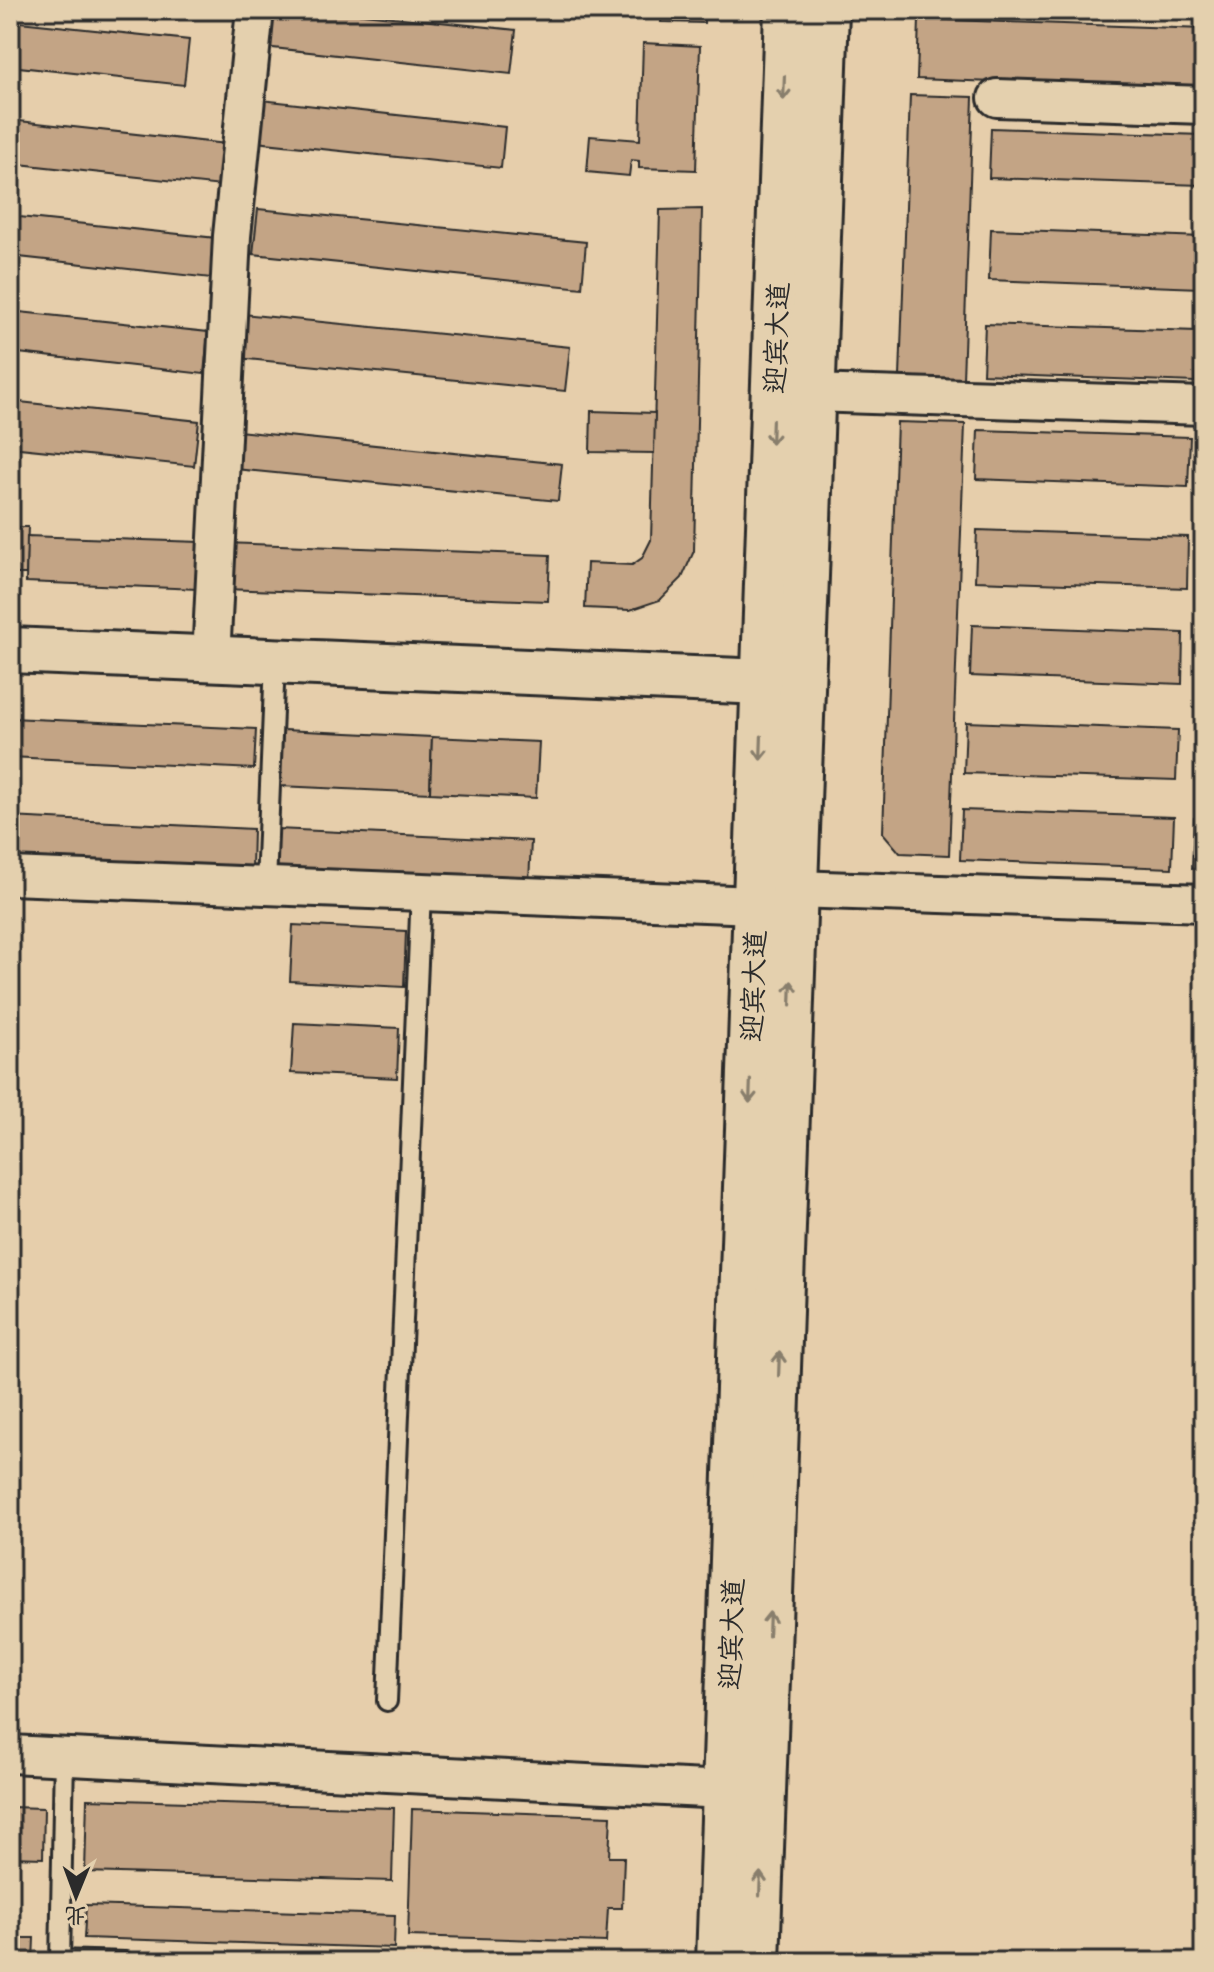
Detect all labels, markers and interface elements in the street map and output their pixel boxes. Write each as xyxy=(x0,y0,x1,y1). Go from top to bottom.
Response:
one-way arrow xyxy=(777,74,792,101)
street label: 迎宾大道 xyxy=(757,281,802,395)
one-way arrow xyxy=(765,418,780,445)
one-way arrow xyxy=(754,734,769,761)
street label: 迎宾大道 xyxy=(734,929,779,1043)
one-way arrow xyxy=(784,980,799,1007)
one-way arrow xyxy=(742,1077,757,1104)
one-way arrow xyxy=(771,1351,786,1378)
street label: 迎宾大道 xyxy=(712,1577,757,1691)
one-way arrow xyxy=(762,1611,777,1638)
north arrow xyxy=(36,1856,116,1936)
one-way arrow xyxy=(753,1871,768,1898)
text: 北 xyxy=(64,1897,87,1929)

